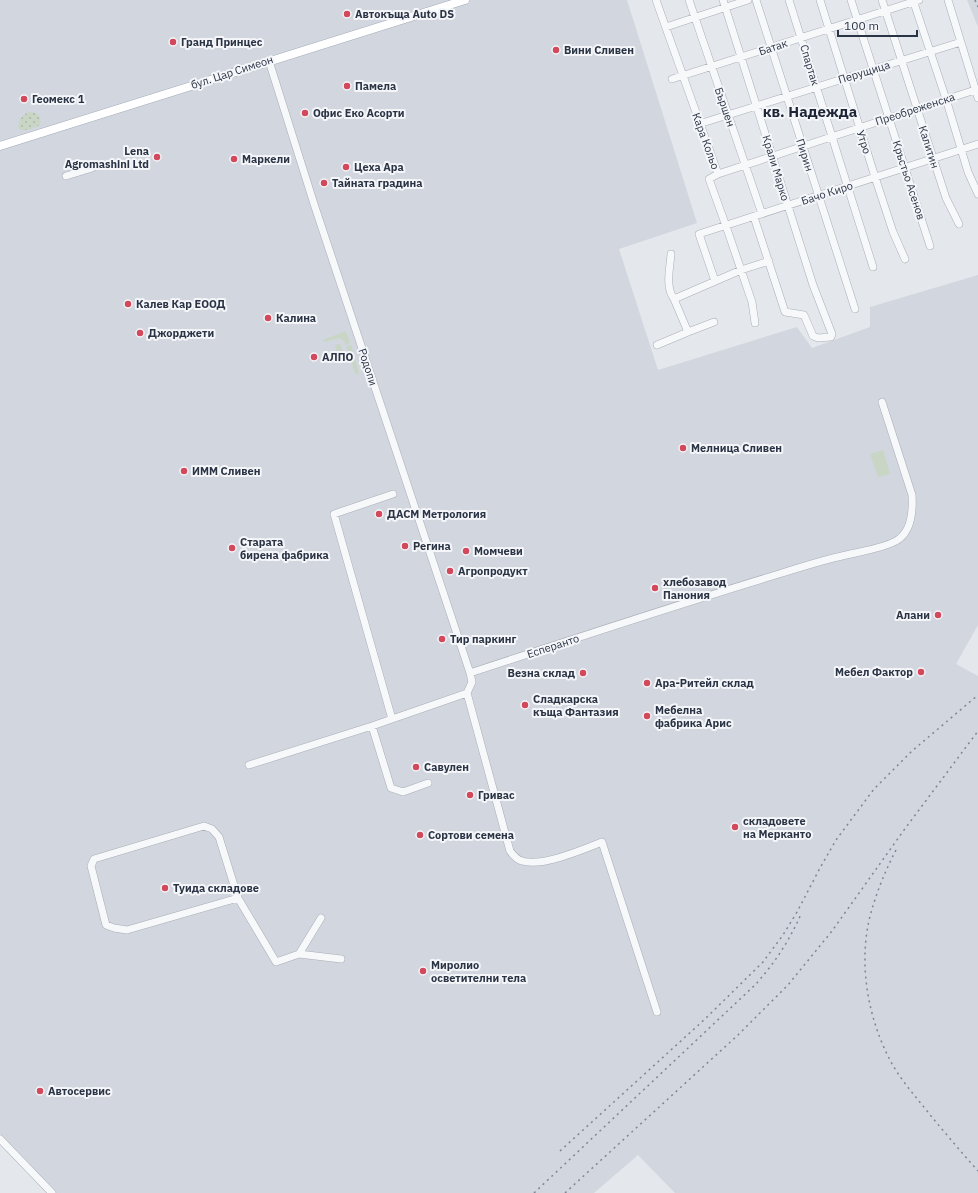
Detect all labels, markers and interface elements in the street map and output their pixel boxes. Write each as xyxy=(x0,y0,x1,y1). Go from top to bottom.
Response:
place label: Автокъща Auto DS xyxy=(355,7,454,21)
marker: Автокъща Auto DS xyxy=(342,9,352,19)
scale bar xyxy=(838,12,917,38)
text: 100 m xyxy=(844,18,879,33)
place label: Гранд Принцес xyxy=(181,35,263,49)
street label: Батак xyxy=(757,36,789,58)
marker: Гранд Принцес xyxy=(168,37,178,47)
place label: Вини Сливен xyxy=(564,43,634,57)
street label: Спартак xyxy=(797,43,823,87)
marker: Вини Сливен xyxy=(551,45,561,55)
street label: бул. Цар Симеон xyxy=(189,52,275,92)
street label: Перущица xyxy=(836,57,892,87)
place label: Памела xyxy=(355,79,396,93)
marker: Памела xyxy=(342,81,352,91)
street label: Бършен xyxy=(712,85,738,129)
street label: Преобреженска xyxy=(873,90,957,128)
place label: Геомекс 1 xyxy=(32,92,85,106)
marker: Геомекс 1 xyxy=(19,94,29,104)
district label: кв. Надежда xyxy=(763,102,858,121)
place label: Офис Еко Асорти xyxy=(313,106,405,120)
marker: Офис Еко Асорти xyxy=(300,108,310,118)
street label: Кара Кольо xyxy=(689,111,723,171)
street label: Калитин xyxy=(916,124,942,170)
street label: Утро xyxy=(854,128,874,156)
street label: Крали Марко xyxy=(759,133,793,203)
street label: Пирин xyxy=(793,137,817,173)
street label: Кръстьо Асенов xyxy=(890,139,928,221)
place label: Lena Agromashini Ltd xyxy=(65,144,149,171)
marker: Lena Agromashini Ltd xyxy=(152,152,162,162)
place label: Маркели xyxy=(242,152,290,166)
marker: Маркели xyxy=(229,154,239,164)
place label: Цеха Ара xyxy=(354,160,404,174)
marker: Цеха Ара xyxy=(341,162,351,172)
place label: Тайната градина xyxy=(332,176,423,190)
marker: Тайната градина xyxy=(319,178,329,188)
street label: Бачо Киро xyxy=(799,178,855,208)
place label: Калев Кар ЕООД xyxy=(136,297,226,311)
marker: Калев Кар ЕООД xyxy=(123,299,133,309)
place label: Калина xyxy=(276,311,316,325)
marker: Калина xyxy=(263,313,273,323)
place label: Джорджети xyxy=(148,326,214,340)
marker: Джорджети xyxy=(135,328,145,338)
street label: Родопи xyxy=(355,347,381,387)
place label: АЛПО xyxy=(322,350,353,364)
marker: АЛПО xyxy=(309,352,319,362)
place label: Мелница Сливен xyxy=(691,441,782,455)
marker: Мелница Сливен xyxy=(678,443,688,453)
place label: ИММ Сливен xyxy=(192,464,260,478)
marker: ИММ Сливен xyxy=(179,466,189,476)
place label: ДАСМ Метрология xyxy=(387,507,486,521)
marker: ДАСМ Метрология xyxy=(374,509,384,519)
place label: Старата бирена фабрика xyxy=(240,535,329,562)
place label: Регина xyxy=(413,539,451,553)
marker: Регина xyxy=(400,541,410,551)
marker: Старата бирена фабрика xyxy=(227,543,237,553)
place label: Момчеви xyxy=(474,544,523,558)
marker: Момчеви xyxy=(461,546,471,556)
place label: Агропродукт xyxy=(458,564,528,578)
marker: Агропродукт xyxy=(445,566,455,576)
place label: хлебозавод Панония xyxy=(663,575,727,602)
marker: хлебозавод Панония xyxy=(650,583,660,593)
place label: Алани xyxy=(896,608,930,622)
marker: Алани xyxy=(933,610,943,620)
street label: Есперанто xyxy=(525,631,581,661)
place label: Тир паркинг xyxy=(450,632,516,646)
marker: Тир паркинг xyxy=(437,634,447,644)
place label: Мебел Фактор xyxy=(835,665,913,679)
place label: Везна склад xyxy=(508,666,576,680)
marker: Мебел Фактор xyxy=(916,667,926,677)
marker: Везна склад xyxy=(578,668,588,678)
place label: Ара-Ритейл склад xyxy=(655,676,755,690)
marker: Ара-Ритейл склад xyxy=(642,678,652,688)
place label: Сладкарска къща Фантазия xyxy=(533,692,619,719)
marker: Сладкарска къща Фантазия xyxy=(520,700,530,710)
place label: Мебелна фабрика Арис xyxy=(655,703,732,730)
marker: Мебелна фабрика Арис xyxy=(642,711,652,721)
place label: Савулен xyxy=(424,760,469,774)
marker: Савулен xyxy=(411,762,421,772)
place label: Гривас xyxy=(478,788,515,802)
marker: Гривас xyxy=(465,790,475,800)
place label: складовете на Мерканто xyxy=(743,814,811,841)
marker: складовете на Мерканто xyxy=(730,822,740,832)
place label: Сортови семена xyxy=(428,828,514,842)
marker: Сортови семена xyxy=(415,830,425,840)
place label: Туида складове xyxy=(173,881,259,895)
marker: Туида складове xyxy=(160,883,170,893)
place label: Миролио осветителни тела xyxy=(431,958,526,985)
marker: Миролио осветителни тела xyxy=(418,966,428,976)
place label: Автосервис xyxy=(48,1084,111,1098)
marker: Автосервис xyxy=(35,1086,45,1096)

